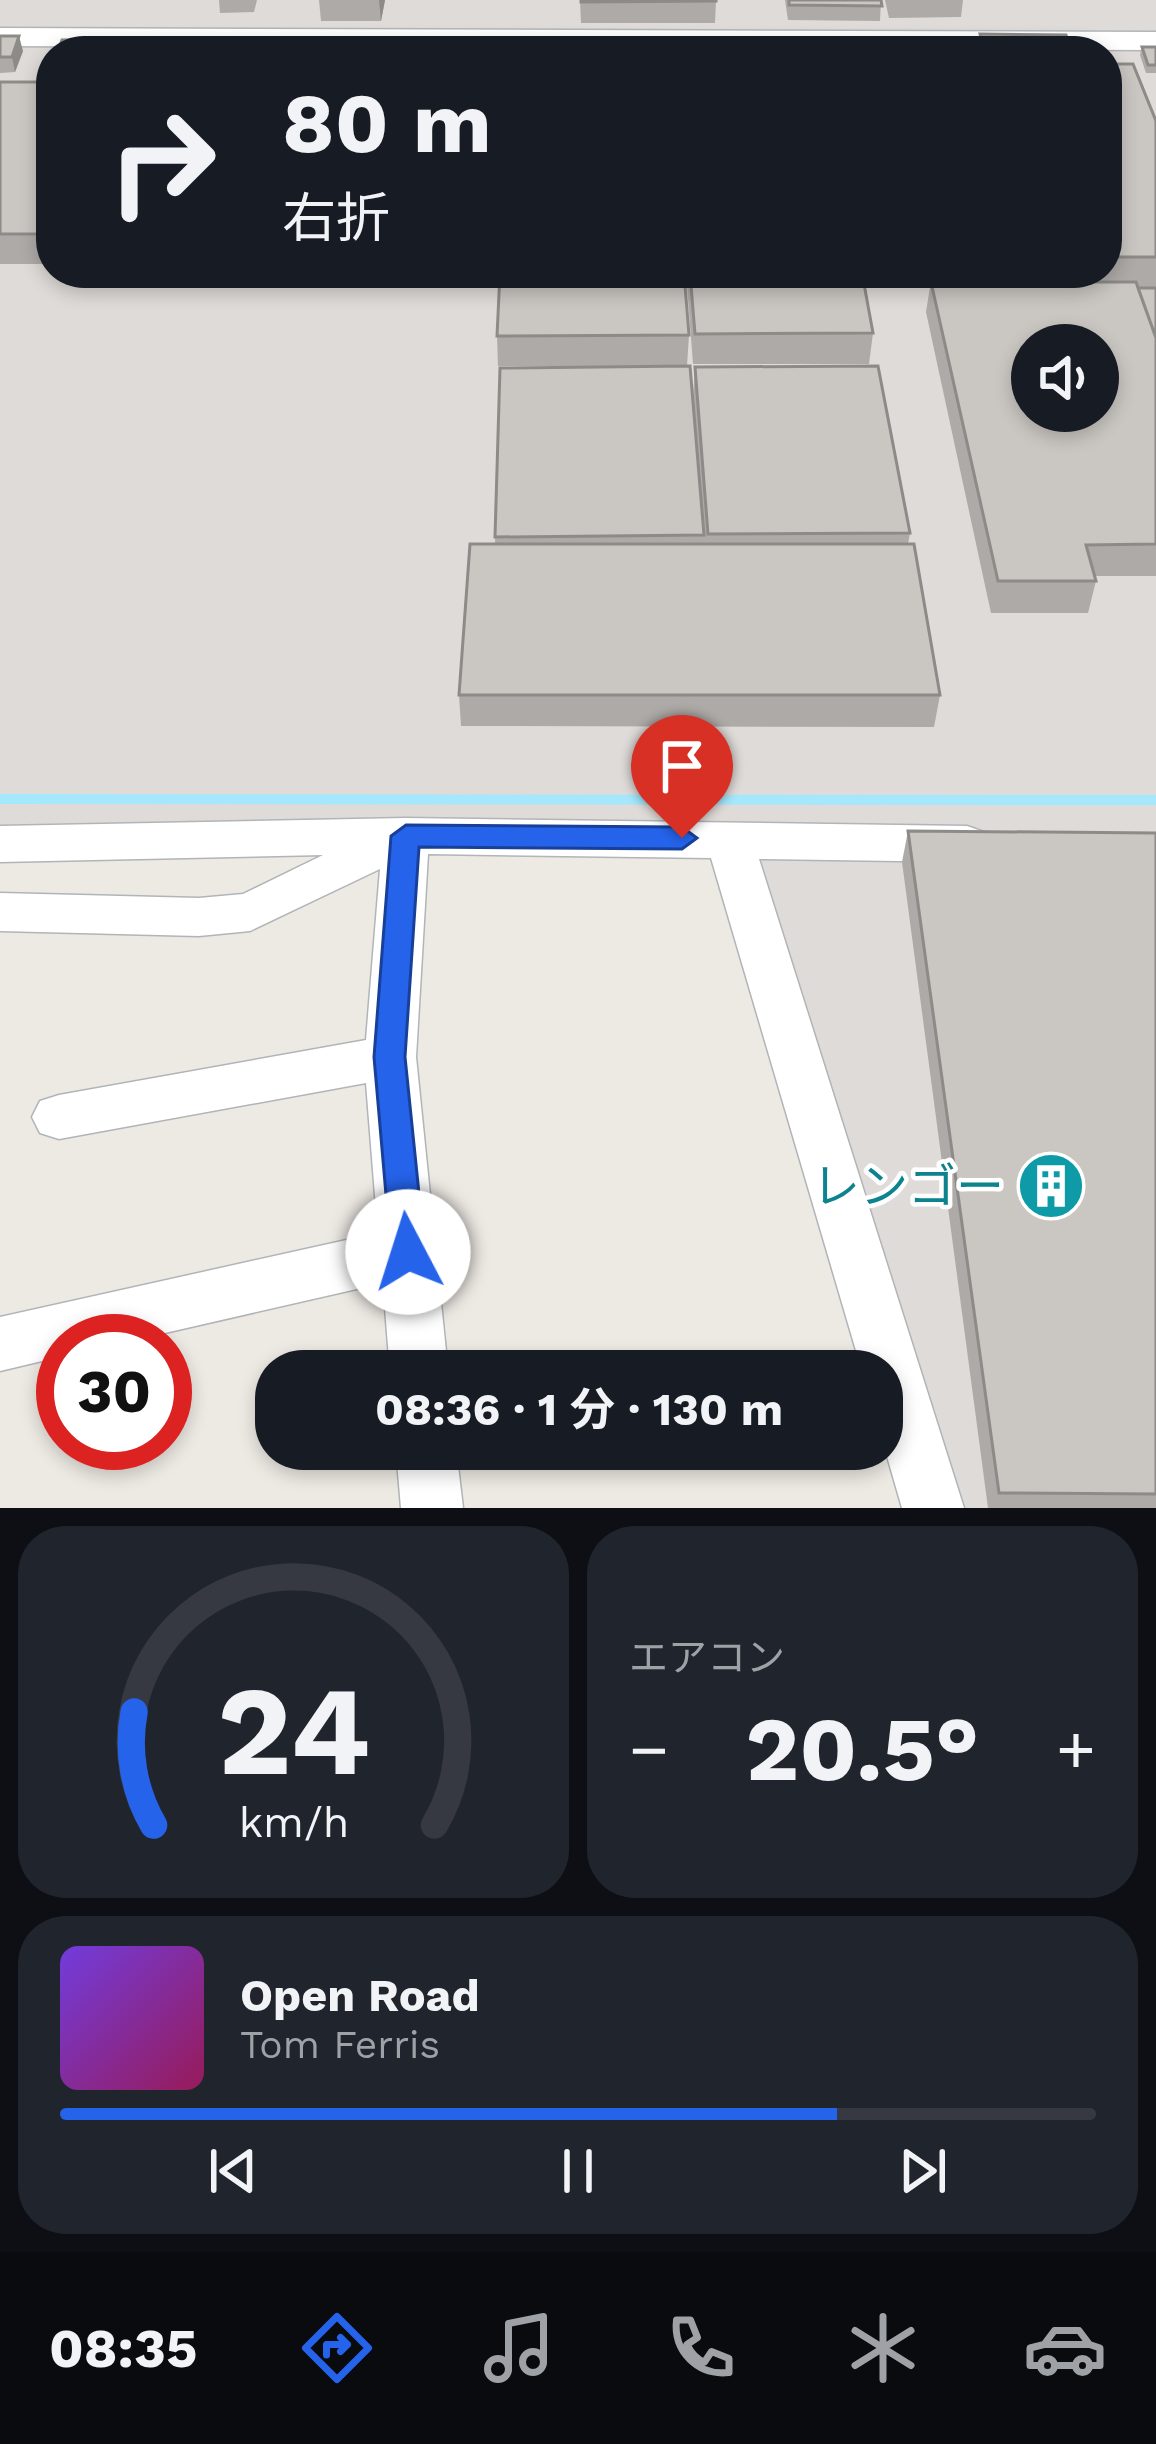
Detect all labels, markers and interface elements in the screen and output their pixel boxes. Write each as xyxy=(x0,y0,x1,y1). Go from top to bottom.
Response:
text: 80 m xyxy=(282,74,492,172)
icon: right xyxy=(84,84,240,240)
text: 右折 xyxy=(282,187,390,250)
map controls xyxy=(1011,324,1119,432)
button: sound xyxy=(1011,324,1119,432)
pin xyxy=(631,715,733,838)
icon: arrive xyxy=(649,733,715,799)
building icon: レンゴー xyxy=(1016,1151,1086,1221)
place label: レンゴー xyxy=(812,1158,1004,1215)
position arrow xyxy=(345,1189,471,1315)
speed limit sign: 30 xyxy=(36,1314,192,1470)
text: 08:36 · 1 分 · 130 m xyxy=(375,1383,783,1436)
text: エアコン xyxy=(629,1635,785,1680)
text: 24 xyxy=(217,1658,370,1804)
text: 20.5° xyxy=(746,1696,979,1802)
text: − xyxy=(629,1711,669,1788)
text: + xyxy=(1056,1711,1096,1788)
text: km/h xyxy=(238,1797,349,1847)
text: Open Road xyxy=(240,1969,480,2022)
text: Tom Ferris xyxy=(240,2022,440,2067)
icon: previous xyxy=(200,2138,266,2204)
icon: pause xyxy=(545,2138,611,2204)
icon: next xyxy=(890,2138,956,2204)
icon: directions xyxy=(295,2306,379,2390)
icon: music xyxy=(477,2306,561,2390)
icon: phone xyxy=(659,2306,743,2390)
icon: climate xyxy=(841,2306,925,2390)
icon: car xyxy=(1023,2306,1107,2390)
text: 08:35 xyxy=(49,2317,197,2380)

